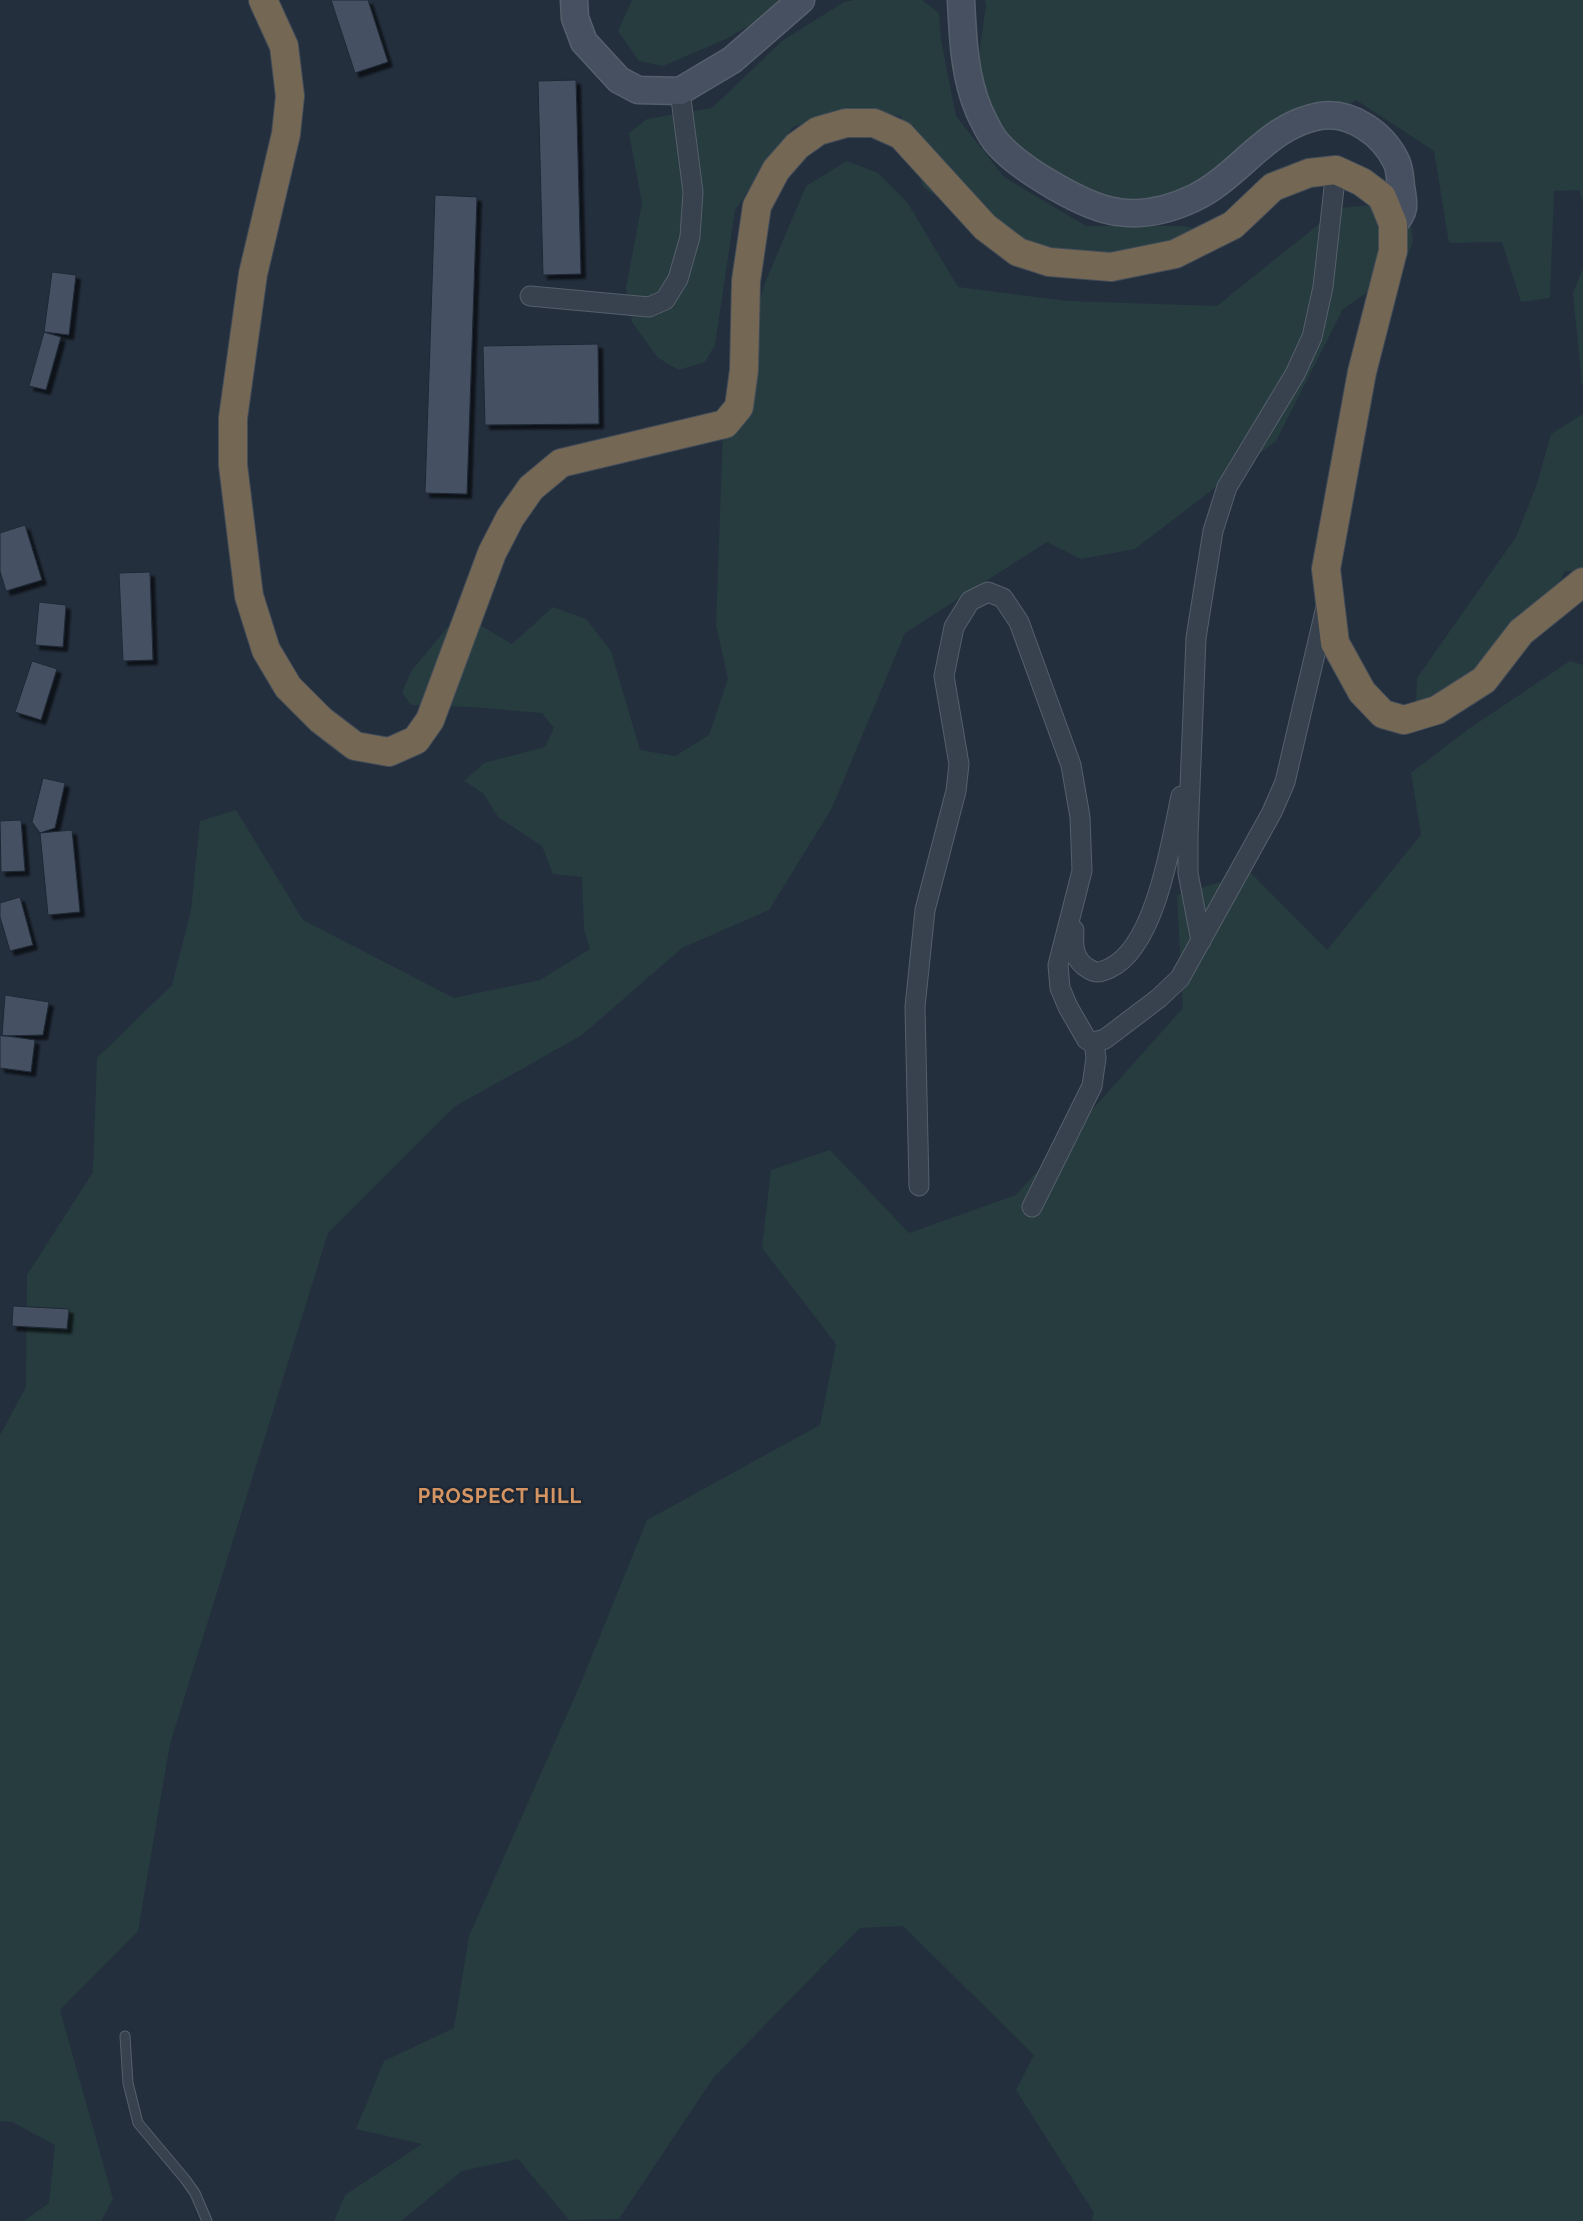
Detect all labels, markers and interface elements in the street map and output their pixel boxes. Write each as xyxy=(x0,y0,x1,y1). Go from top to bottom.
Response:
district label: PROSPECT HILL xyxy=(418,1484,582,1508)

